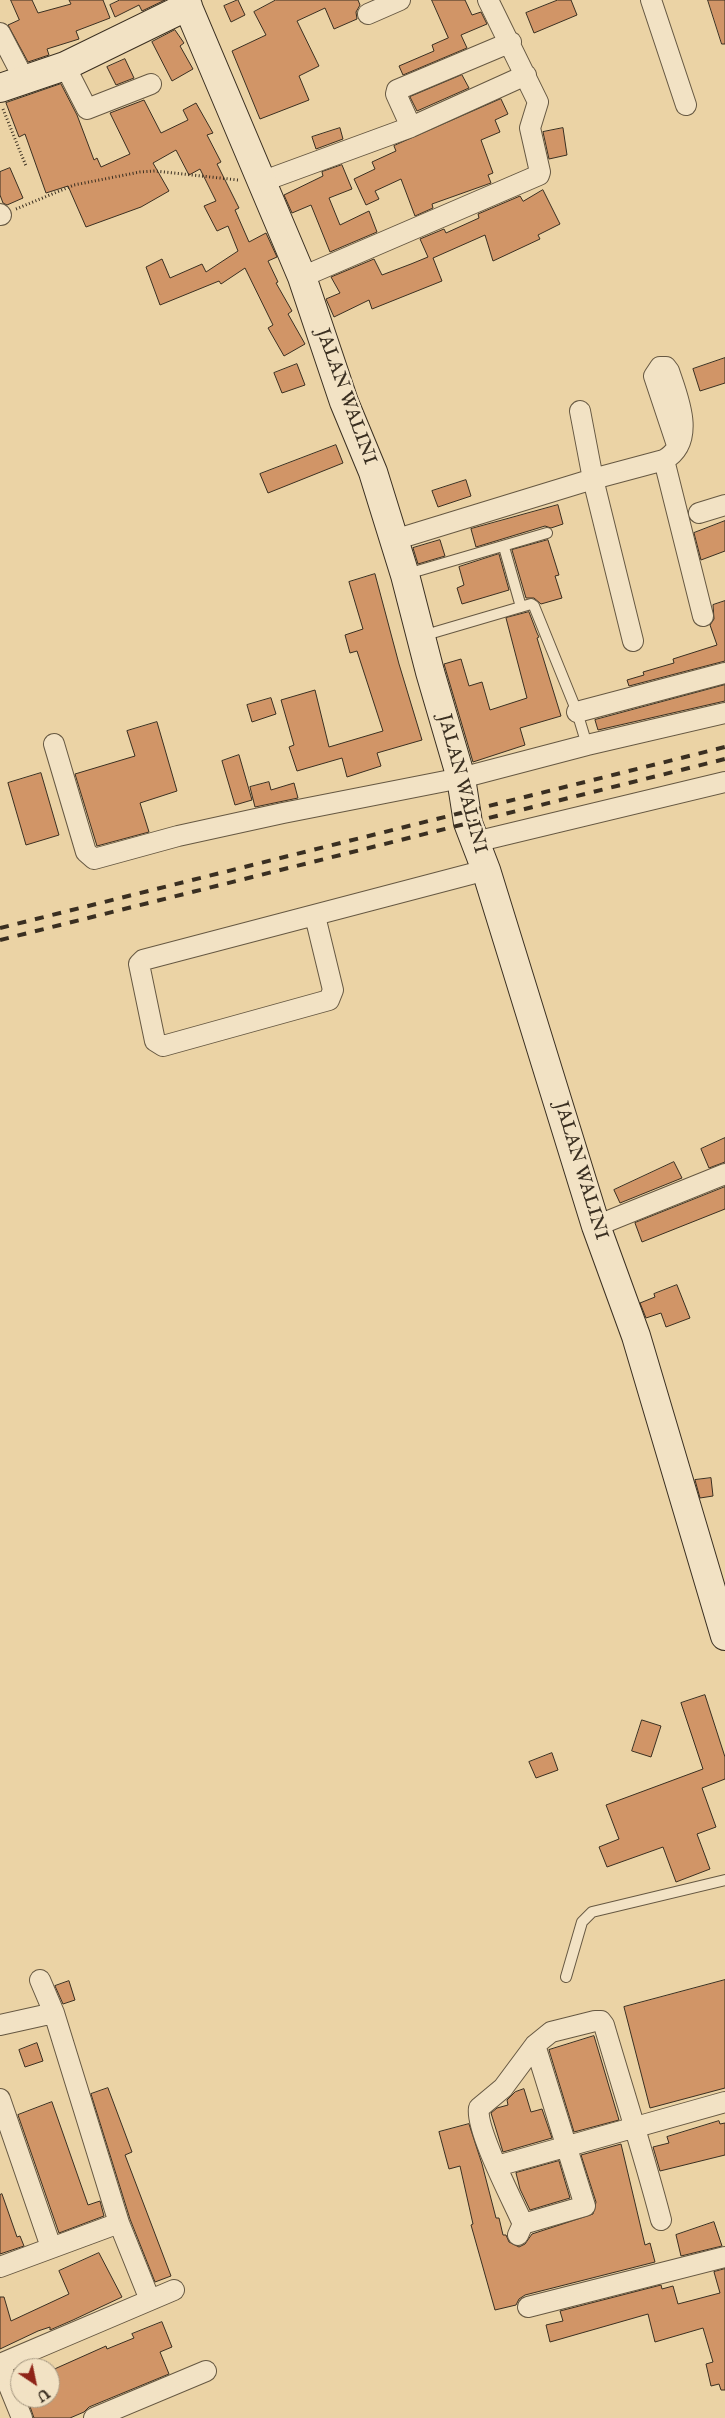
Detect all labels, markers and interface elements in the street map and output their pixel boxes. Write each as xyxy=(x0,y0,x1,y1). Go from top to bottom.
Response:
street label: JALAN WALINI xyxy=(310,326,380,468)
street label: JALAN WALINI xyxy=(431,712,491,856)
street label: JALAN WALINI xyxy=(548,1099,612,1243)
north arrow xyxy=(10,2358,60,2408)
text: U xyxy=(33,2384,53,2405)

